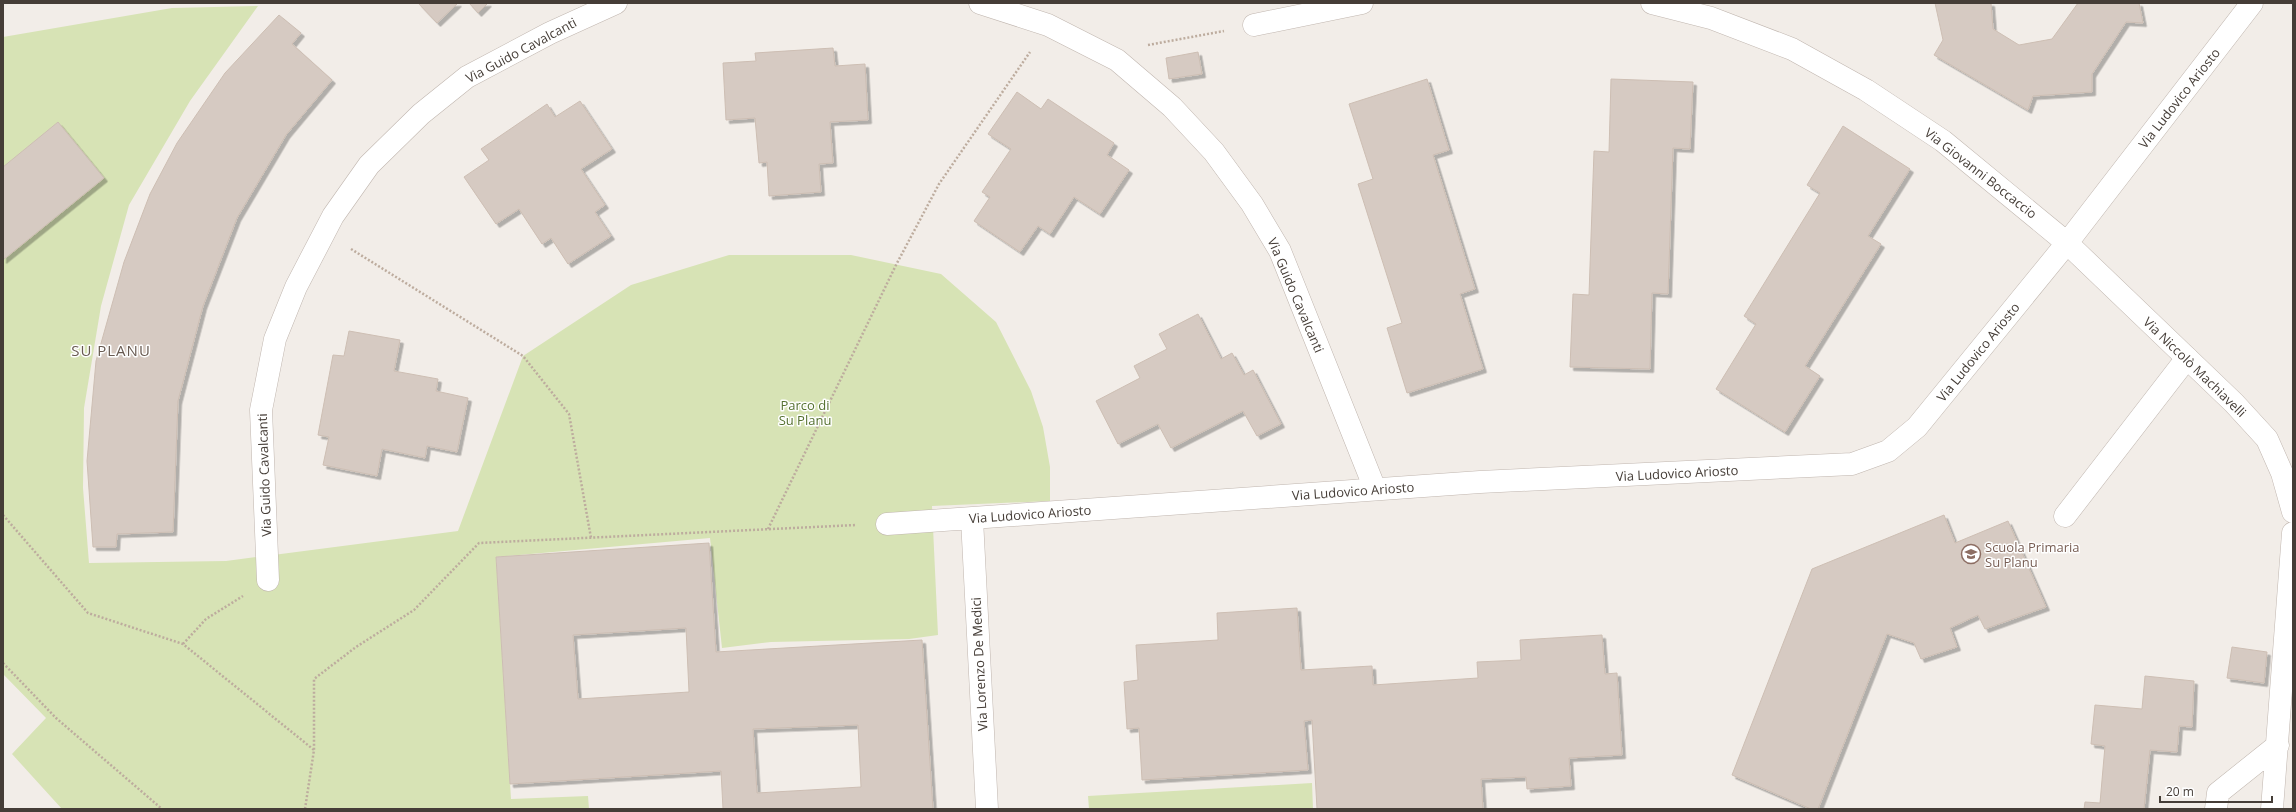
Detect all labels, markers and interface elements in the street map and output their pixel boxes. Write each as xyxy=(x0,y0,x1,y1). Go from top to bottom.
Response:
street label: Via Guido Cavalcanti xyxy=(462,13,580,87)
street label: Via Ludovico Ariosto xyxy=(2134,44,2224,152)
street label: Via Giovanni Boccaccio xyxy=(1921,123,2041,223)
street label: Via Guido Cavalcanti xyxy=(1264,235,1328,355)
street label: Via Ludovico Ariosto xyxy=(1932,299,2024,405)
street label: Via Niccolò Machiavelli xyxy=(2140,313,2250,421)
district label: SU PLANU xyxy=(71,340,151,360)
park label: Parco di Su Planu xyxy=(779,396,831,429)
street label: Via Guido Cavalcanti xyxy=(253,413,275,537)
street label: Via Ludovico Ariosto xyxy=(1615,461,1739,485)
street label: Via Ludovico Ariosto xyxy=(1291,478,1415,504)
street label: Via Ludovico Ariosto xyxy=(968,501,1092,527)
place label: Scuola Primaria Su Planu xyxy=(1985,538,2080,571)
school or university icon: Scuola Primaria Su Planu xyxy=(1960,543,1982,565)
street label: Via Lorenzo De Medici xyxy=(967,597,991,731)
scale bar xyxy=(2160,778,2272,804)
text: 20 m xyxy=(2166,783,2194,800)

